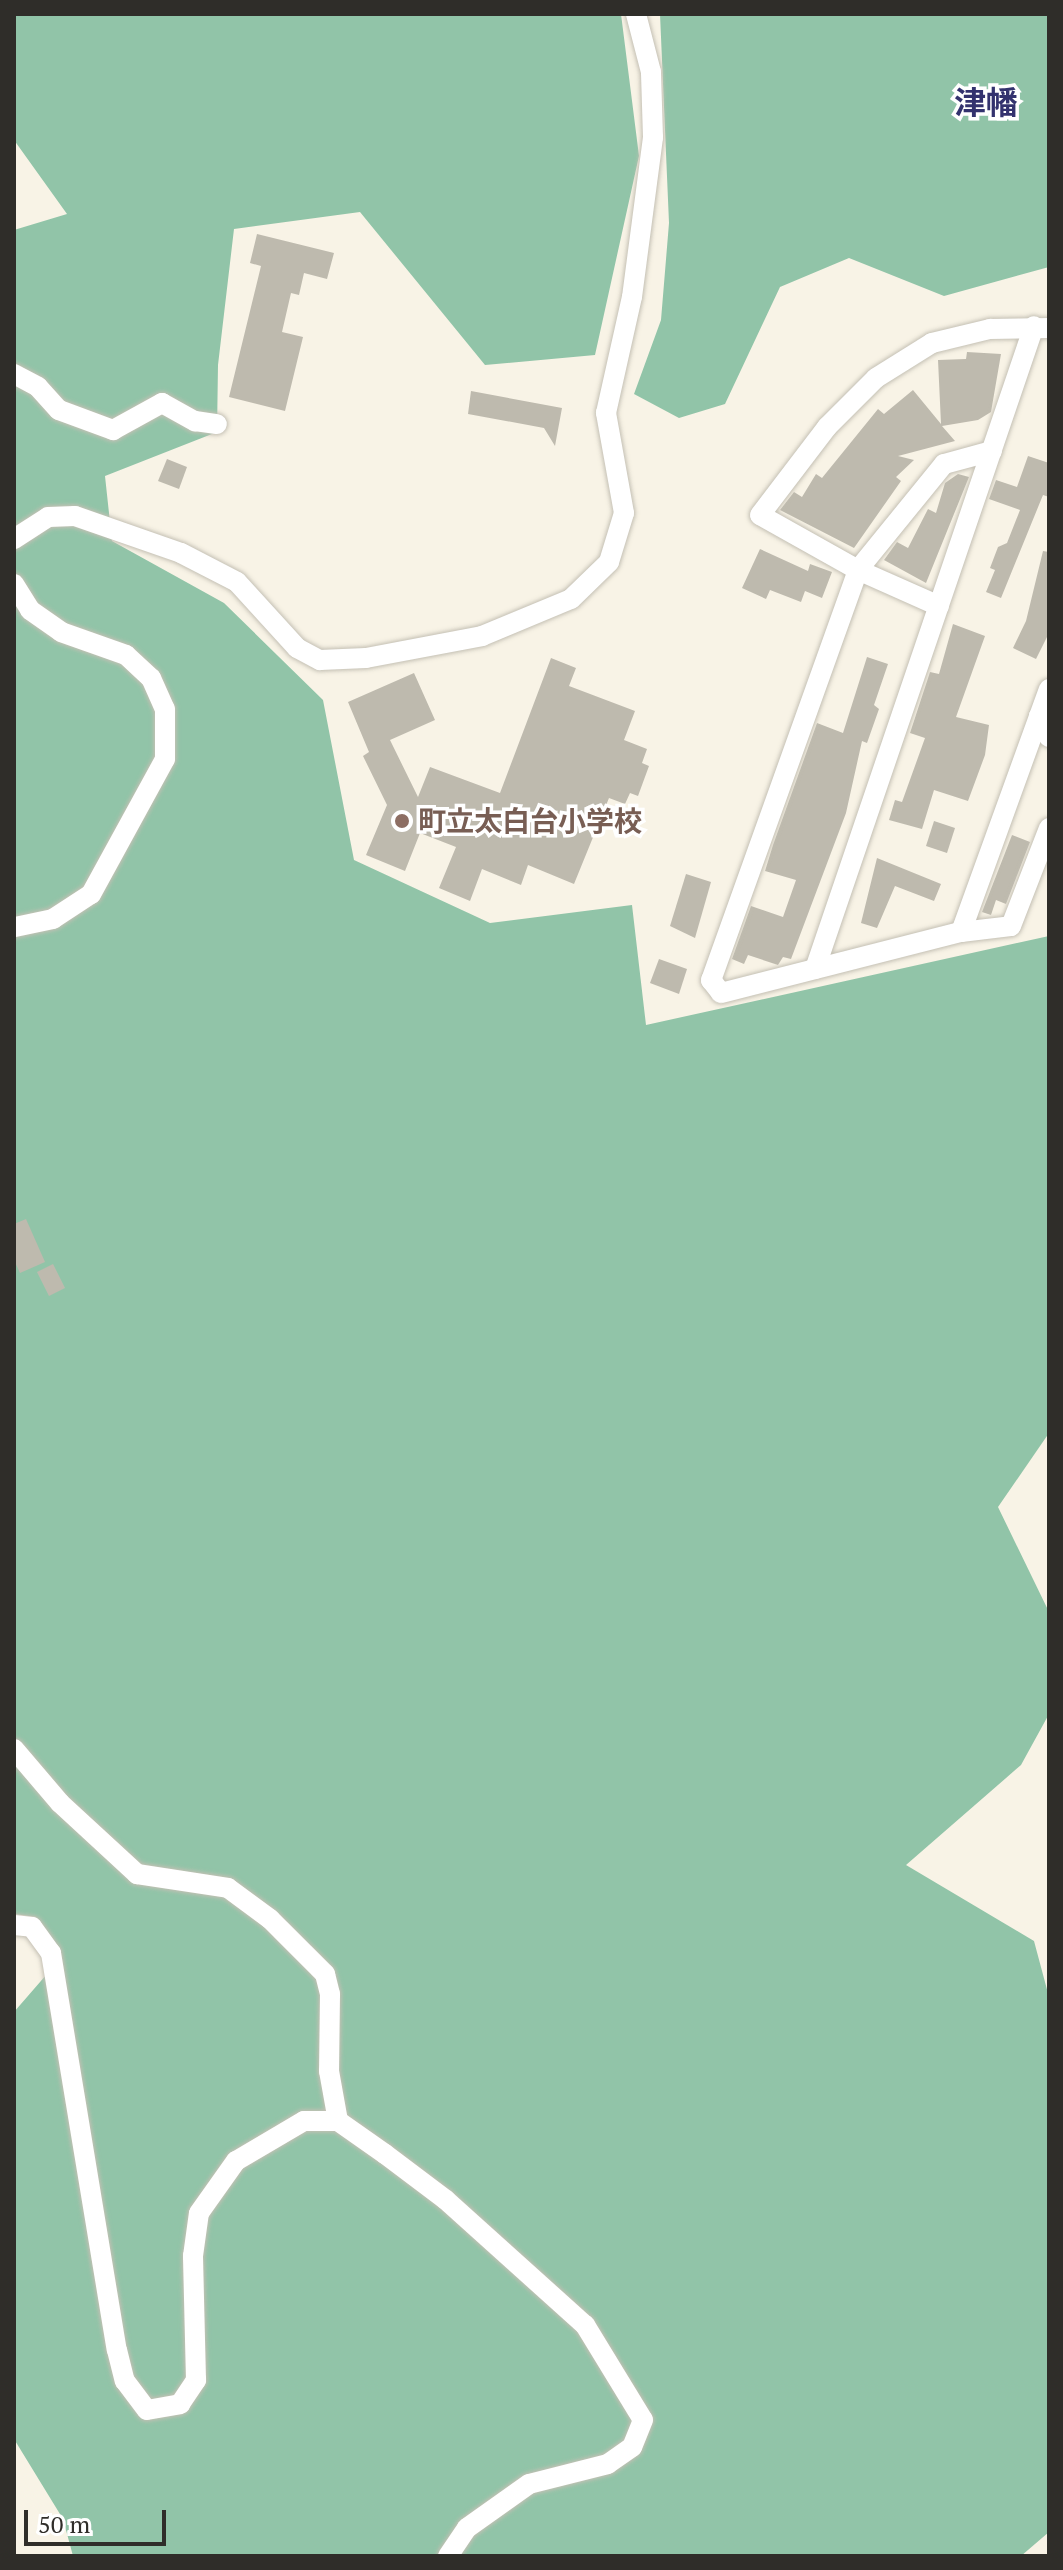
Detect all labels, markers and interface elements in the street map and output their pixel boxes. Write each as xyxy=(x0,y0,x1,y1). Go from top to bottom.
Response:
district label: 津幡 xyxy=(954,83,1018,121)
place label: 町立太白台小学校 xyxy=(418,804,642,838)
marker: 町立太白台小学校 xyxy=(393,812,411,830)
scale bar xyxy=(28,2494,170,2544)
text: 50 m xyxy=(38,2508,90,2540)

